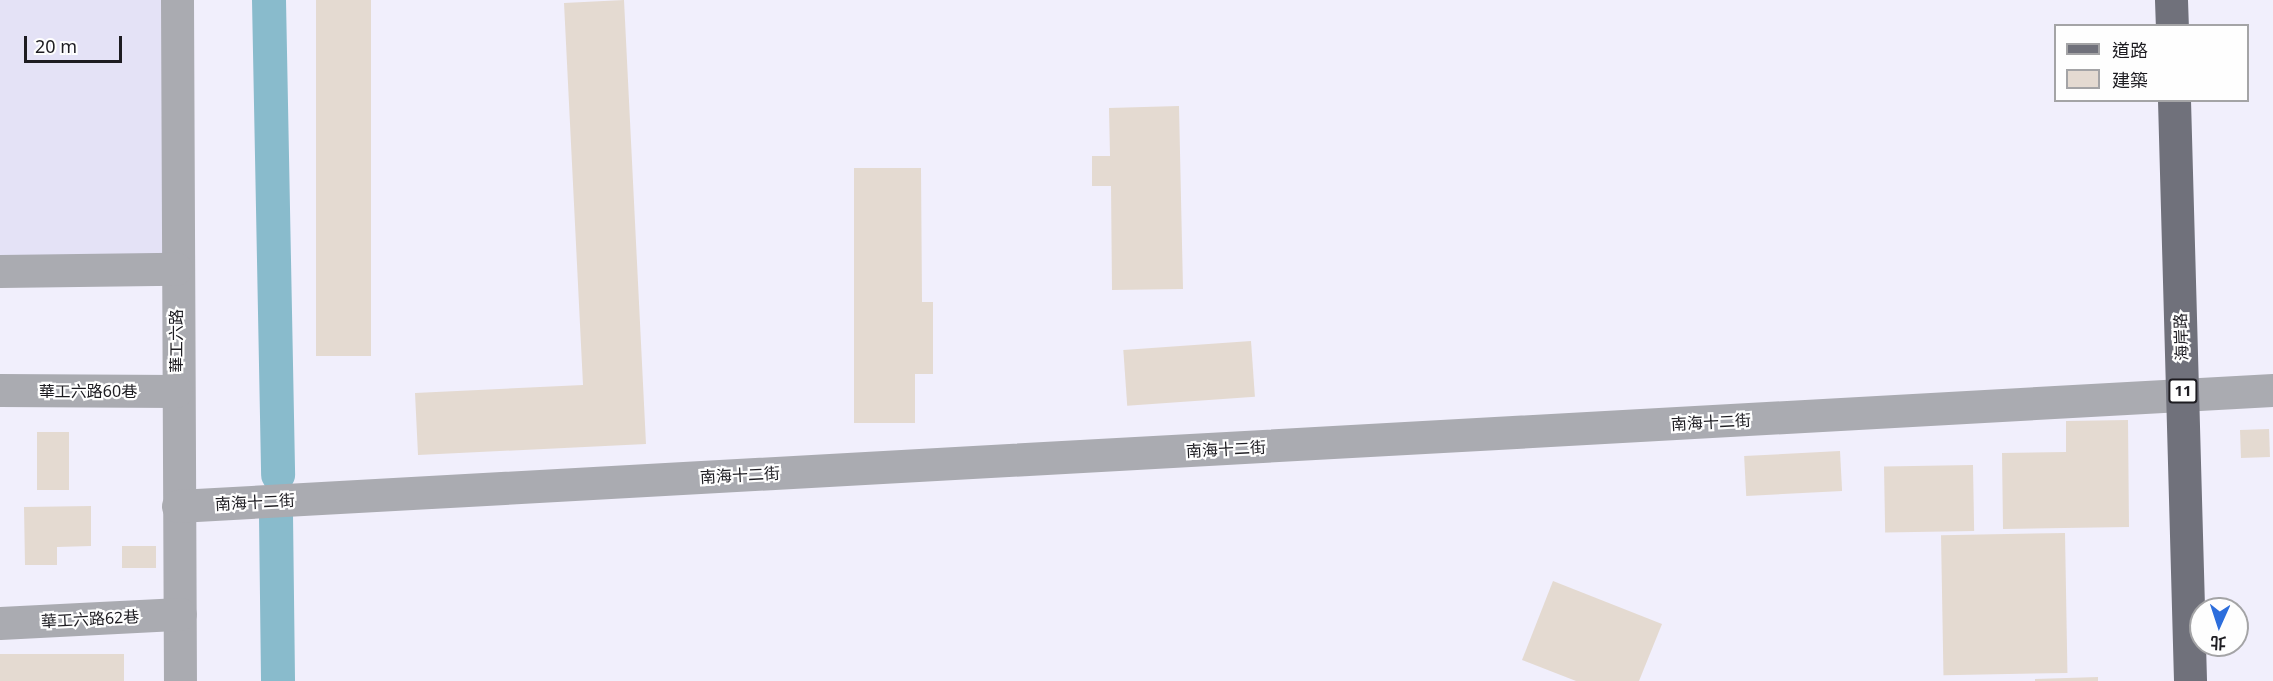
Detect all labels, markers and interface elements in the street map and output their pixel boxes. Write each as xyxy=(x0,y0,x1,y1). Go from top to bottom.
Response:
scale bar xyxy=(27,24,124,62)
legend xyxy=(2054,24,2249,102)
text: 20 m xyxy=(35,34,77,58)
text: 道路 xyxy=(2112,38,2148,62)
text: 建築 xyxy=(2112,68,2148,92)
street label: 華工六路 xyxy=(166,309,186,373)
street label: 海岸路 xyxy=(2171,313,2191,361)
road number: 11 xyxy=(2168,379,2198,403)
street label: 華工六路60巷 xyxy=(39,381,137,401)
street label: 南海十二街 xyxy=(1671,410,1751,434)
street label: 南海十二街 xyxy=(1186,437,1266,461)
street label: 南海十二街 xyxy=(700,463,780,487)
street label: 南海十二街 xyxy=(215,490,295,514)
north arrow xyxy=(2189,597,2249,657)
street label: 華工六路62巷 xyxy=(40,607,140,631)
text: 北 xyxy=(2210,632,2227,654)

